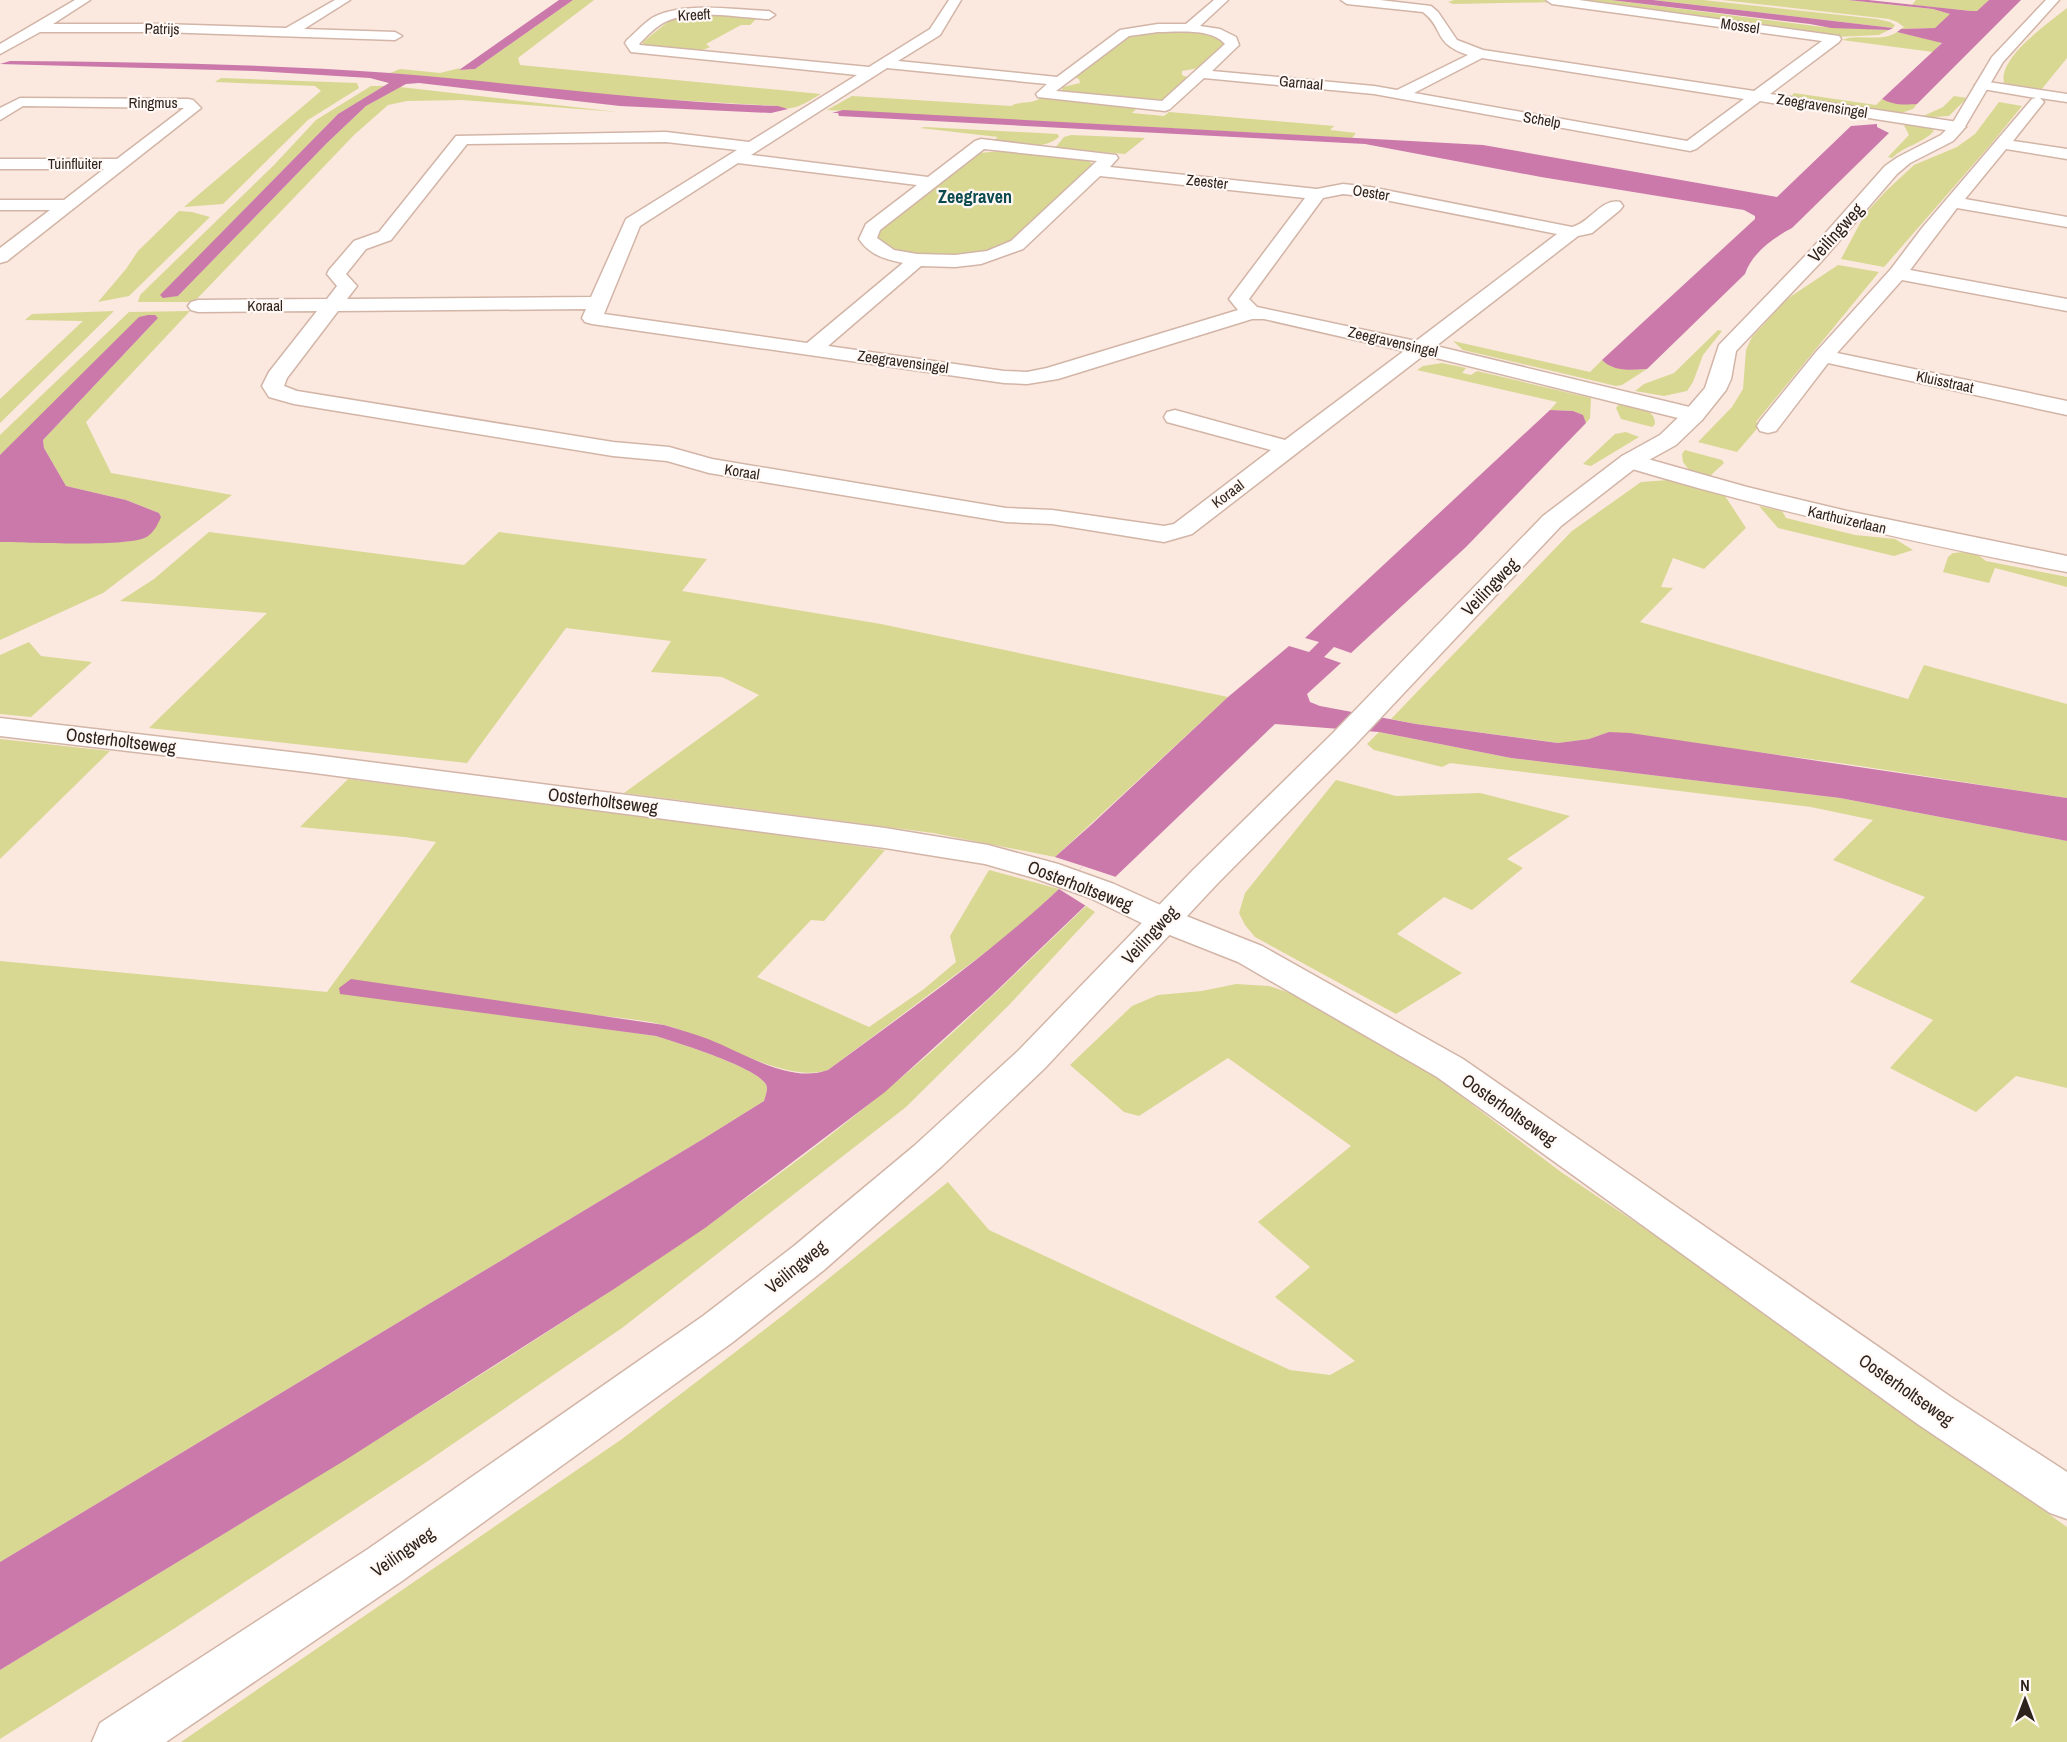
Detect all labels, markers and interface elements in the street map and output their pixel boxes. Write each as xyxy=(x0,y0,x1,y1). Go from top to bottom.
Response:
street label: Kreeft xyxy=(677,3,711,26)
street label: Mossel xyxy=(1719,12,1761,39)
street label: Patrijs xyxy=(144,18,180,39)
street label: Garnaal xyxy=(1278,70,1324,95)
street label: Zeegravensingel xyxy=(1775,88,1869,123)
street label: Ringmus xyxy=(128,92,178,113)
street label: Schelp xyxy=(1522,106,1563,133)
street label: Tuinfluiter xyxy=(48,153,102,174)
street label: Zeester xyxy=(1185,169,1229,194)
street label: Oester xyxy=(1351,179,1391,206)
district label: Zeegraven xyxy=(938,184,1012,209)
street label: Veilingweg xyxy=(1802,197,1870,268)
street label: Koraal xyxy=(247,295,283,316)
street label: Zeegravensingel xyxy=(1346,321,1440,362)
street label: Zeegravensingel xyxy=(856,345,950,378)
street label: Kluisstraat xyxy=(1914,365,1976,398)
street label: Koraal xyxy=(723,458,761,485)
street label: Koraal xyxy=(1207,475,1248,513)
street label: Karthuizerlaan xyxy=(1806,500,1888,539)
street label: Veilingweg xyxy=(1456,551,1524,621)
street label: Oosterholtseweg xyxy=(65,721,178,760)
street label: Oosterholtseweg xyxy=(547,781,660,820)
street label: Oosterholtseweg xyxy=(1024,854,1137,917)
street label: Veilingweg xyxy=(1116,899,1184,970)
street label: Oosterholtseweg xyxy=(1457,1068,1562,1152)
street label: Veilingweg xyxy=(760,1234,832,1299)
street label: Oosterholtseweg xyxy=(1854,1348,1959,1432)
street label: Veilingweg xyxy=(366,1520,440,1583)
north arrow xyxy=(1995,1670,2055,1730)
text: N xyxy=(2020,1674,2030,1696)

